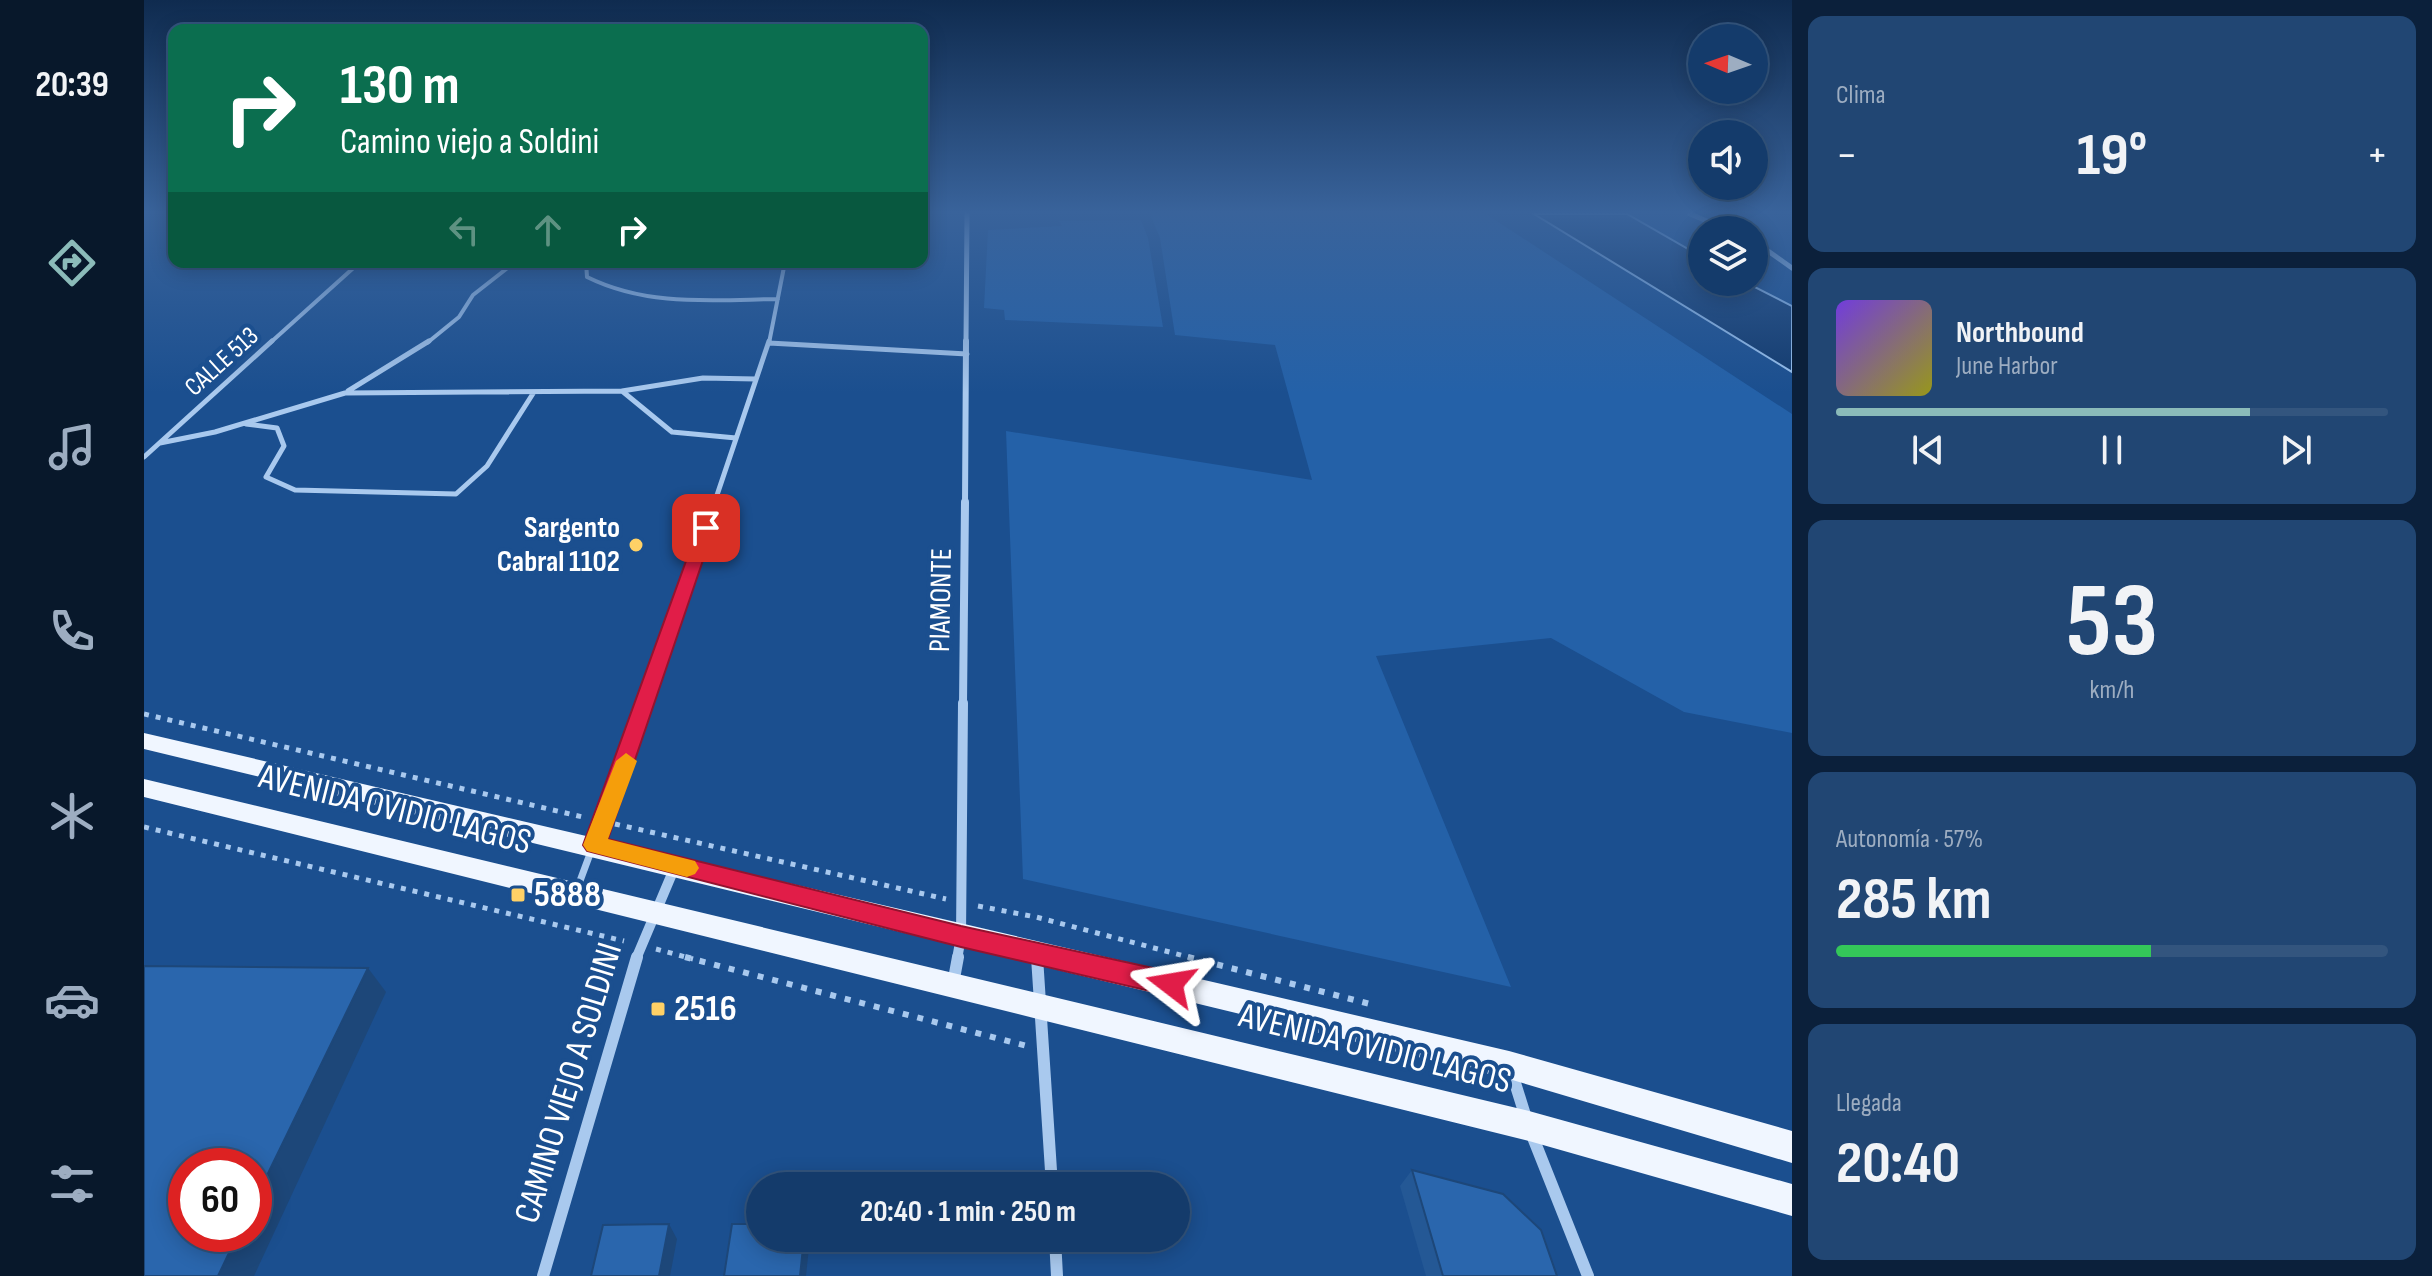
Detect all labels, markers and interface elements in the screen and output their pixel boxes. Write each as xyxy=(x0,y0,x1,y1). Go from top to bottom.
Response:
north arrow xyxy=(1688,24,1768,104)
map controls xyxy=(1688,24,1768,296)
text: 130 m xyxy=(340,53,460,120)
icon: right xyxy=(208,56,312,160)
text: 20:39 xyxy=(35,64,109,107)
text: Clima xyxy=(1836,80,1886,111)
button: sound xyxy=(1688,120,1768,200)
text: 19° xyxy=(2077,120,2147,192)
text: Camino viejo a Soldini xyxy=(340,121,599,164)
text: − xyxy=(1836,129,1858,182)
text: + xyxy=(2366,129,2388,182)
icon: left xyxy=(442,208,486,252)
icon: ahead xyxy=(526,208,570,252)
icon: right xyxy=(610,208,654,252)
button: layers xyxy=(1688,216,1768,296)
icon: directions xyxy=(44,235,100,291)
text: Northbound xyxy=(1956,315,2084,351)
street label: CALLE 513 xyxy=(179,321,265,403)
text: June Harbor xyxy=(1956,351,2058,382)
icon: music xyxy=(44,419,100,475)
icon: previous xyxy=(1906,428,1950,472)
icon: pause xyxy=(2090,428,2134,472)
icon: next xyxy=(2274,428,2318,472)
pin xyxy=(672,494,740,562)
icon: arrive xyxy=(684,506,728,550)
place label: Sargento Cabral 1102 xyxy=(497,510,620,580)
marker: Sargento Cabral 1102 xyxy=(627,536,645,554)
street label: PIAMONTE xyxy=(922,548,960,652)
text: 53 xyxy=(2066,560,2158,685)
icon: phone xyxy=(44,603,100,659)
text: km/h xyxy=(2090,675,2134,706)
street label: AVENIDA OVIDIO LAGOS xyxy=(254,755,535,865)
icon: climate xyxy=(44,788,100,844)
text: Autonomía · 57% xyxy=(1836,824,1983,855)
text: 285 km xyxy=(1836,864,1991,936)
place label: 5888 xyxy=(534,874,601,917)
marker: 5888 xyxy=(509,886,527,904)
street label: CAMINO VIEJO A SOLDINI xyxy=(506,938,632,1228)
position arrow xyxy=(1129,942,1213,1026)
icon: car xyxy=(44,972,100,1028)
place label: 2516 xyxy=(674,988,737,1031)
street label: AVENIDA OVIDIO LAGOS xyxy=(1234,994,1515,1104)
marker: 2516 xyxy=(649,1000,667,1018)
text: Llegada xyxy=(1836,1088,1902,1119)
text: 20:40 xyxy=(1836,1128,1960,1200)
speed limit sign: 60 xyxy=(168,1148,272,1252)
icon: filters xyxy=(44,1156,100,1212)
text: 20:40 · 1 min · 250 m xyxy=(860,1194,1076,1230)

